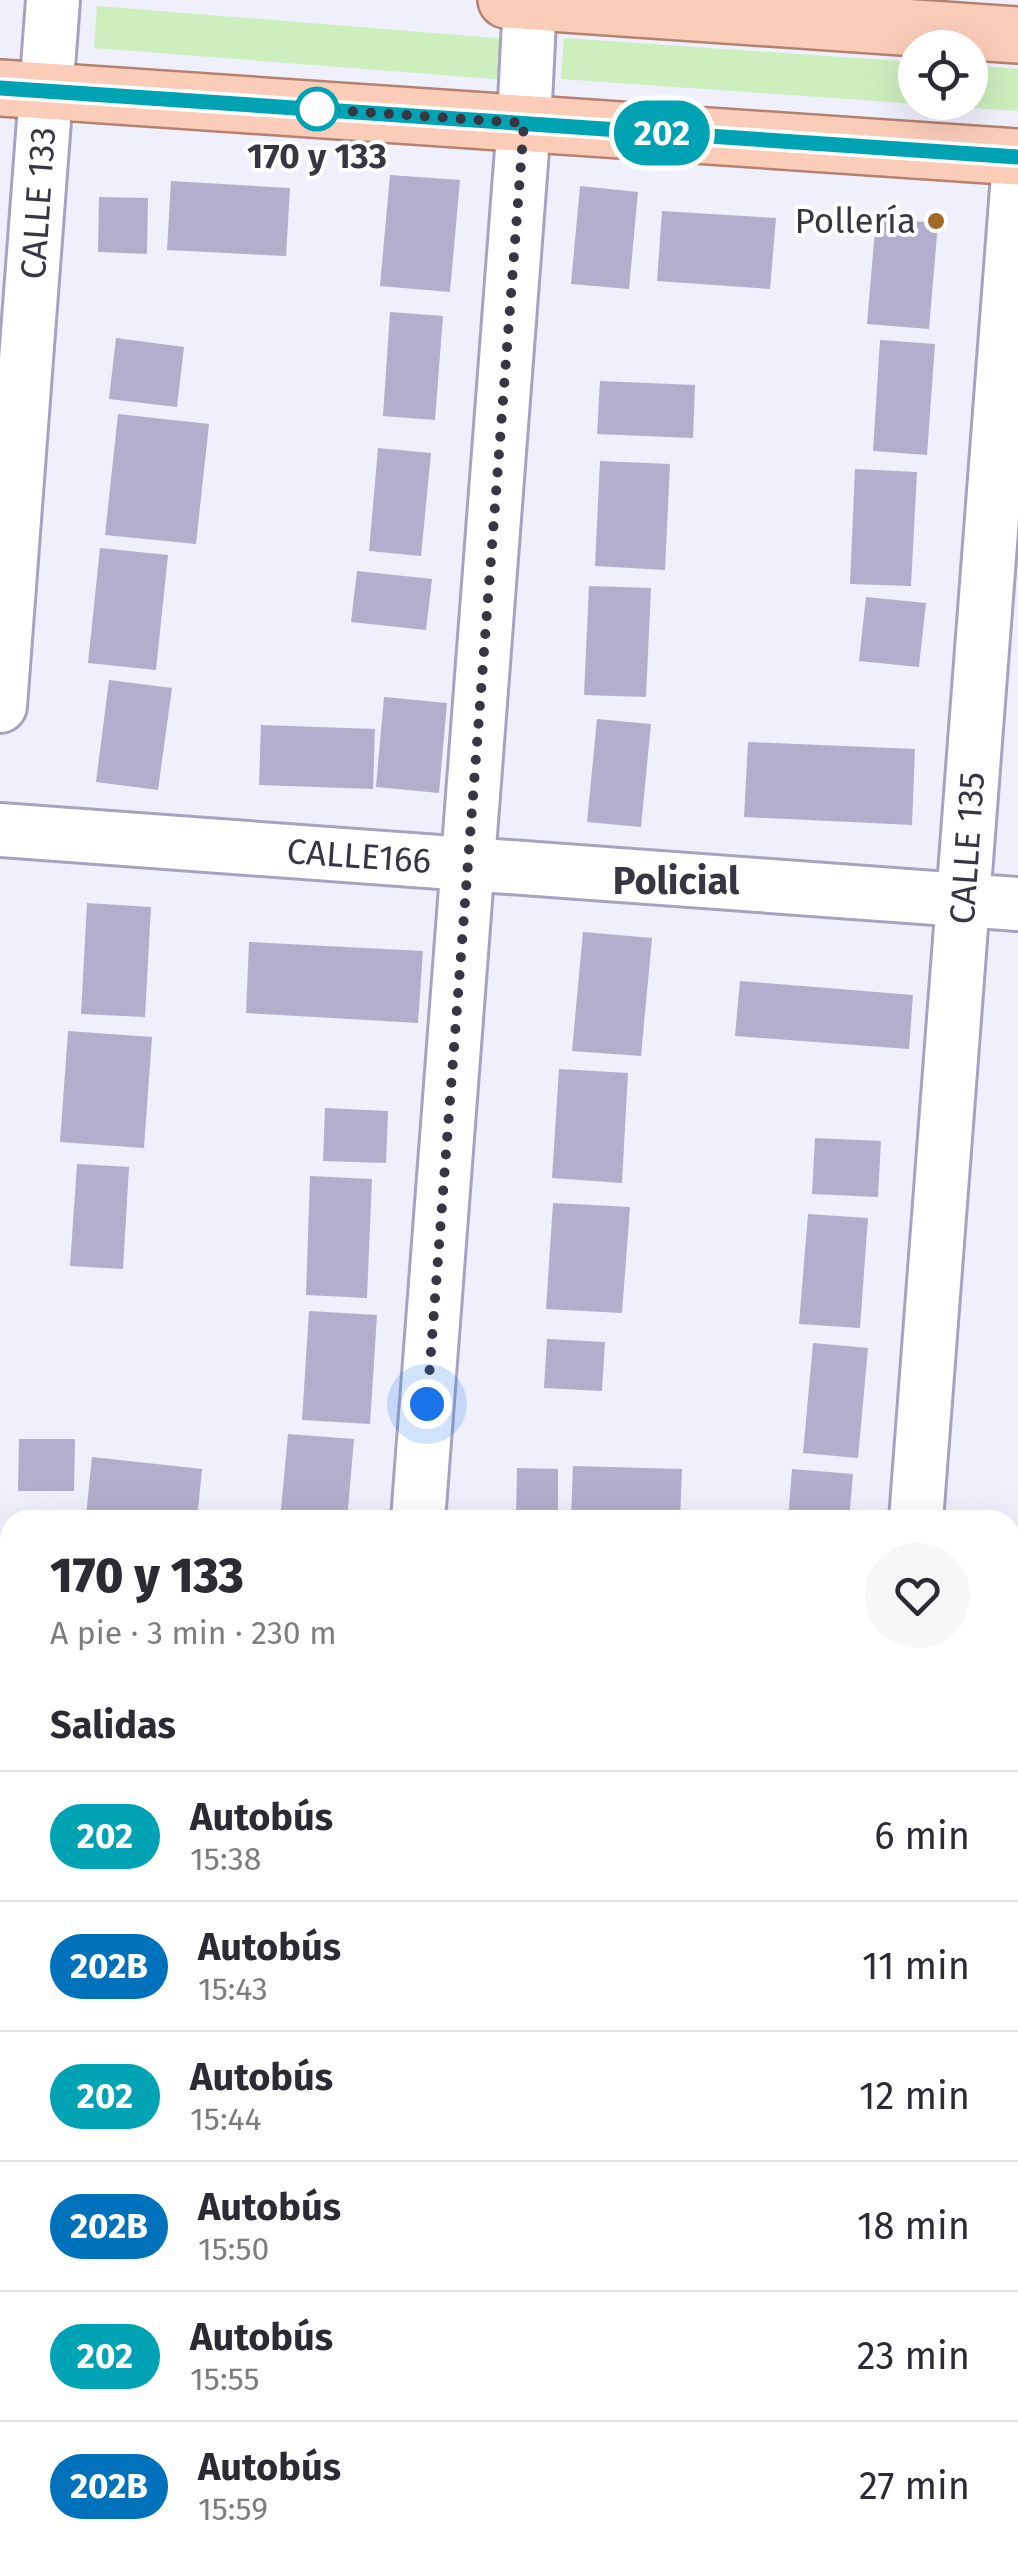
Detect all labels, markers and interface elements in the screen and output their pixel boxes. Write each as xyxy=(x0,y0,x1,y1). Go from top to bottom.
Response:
map controls xyxy=(898,30,988,120)
button: locate xyxy=(898,30,988,120)
marker: 170 y 133 xyxy=(296,88,338,130)
line badge: 202 xyxy=(604,100,720,166)
text: 202 xyxy=(634,112,690,154)
street label: CALLE 133 xyxy=(12,125,64,281)
place label: 170 y 133 xyxy=(247,135,387,177)
place label: Pollería xyxy=(794,200,916,242)
marker: Pollería xyxy=(925,210,947,232)
street label: CALLE 135 xyxy=(941,770,993,926)
street label: CALLE166 xyxy=(285,830,433,882)
district label: Policial xyxy=(613,858,740,904)
your location xyxy=(402,1379,452,1429)
button: heart xyxy=(865,1543,970,1648)
text: 170 y 133 xyxy=(50,1547,244,1605)
text: A pie · 3 min · 230 m xyxy=(50,1614,337,1652)
text: Salidas xyxy=(50,1702,176,1748)
text: Autobús xyxy=(190,1794,333,1840)
text: 6 min xyxy=(874,1813,970,1859)
text: 202 xyxy=(77,1815,133,1857)
text: 15:38 xyxy=(190,1840,261,1878)
text: Autobús xyxy=(198,1924,341,1970)
text: 11 min xyxy=(862,1943,970,1989)
text: 202B xyxy=(70,1945,148,1987)
text: 15:43 xyxy=(198,1970,268,2008)
text: Autobús xyxy=(190,2054,333,2100)
text: 12 min xyxy=(859,2073,970,2119)
text: 202 xyxy=(77,2075,133,2117)
text: 15:44 xyxy=(190,2100,261,2138)
text: Autobús xyxy=(198,2184,341,2230)
text: 18 min xyxy=(857,2203,970,2249)
text: 202B xyxy=(70,2205,148,2247)
text: 15:50 xyxy=(198,2230,269,2268)
text: Autobús xyxy=(190,2314,333,2360)
text: 23 min xyxy=(857,2333,970,2379)
text: 202 xyxy=(77,2335,133,2377)
text: 15:55 xyxy=(190,2360,260,2398)
text: Autobús xyxy=(198,2444,341,2490)
text: 27 min xyxy=(859,2463,970,2509)
text: 202B xyxy=(70,2465,148,2507)
text: 15:59 xyxy=(198,2490,268,2528)

